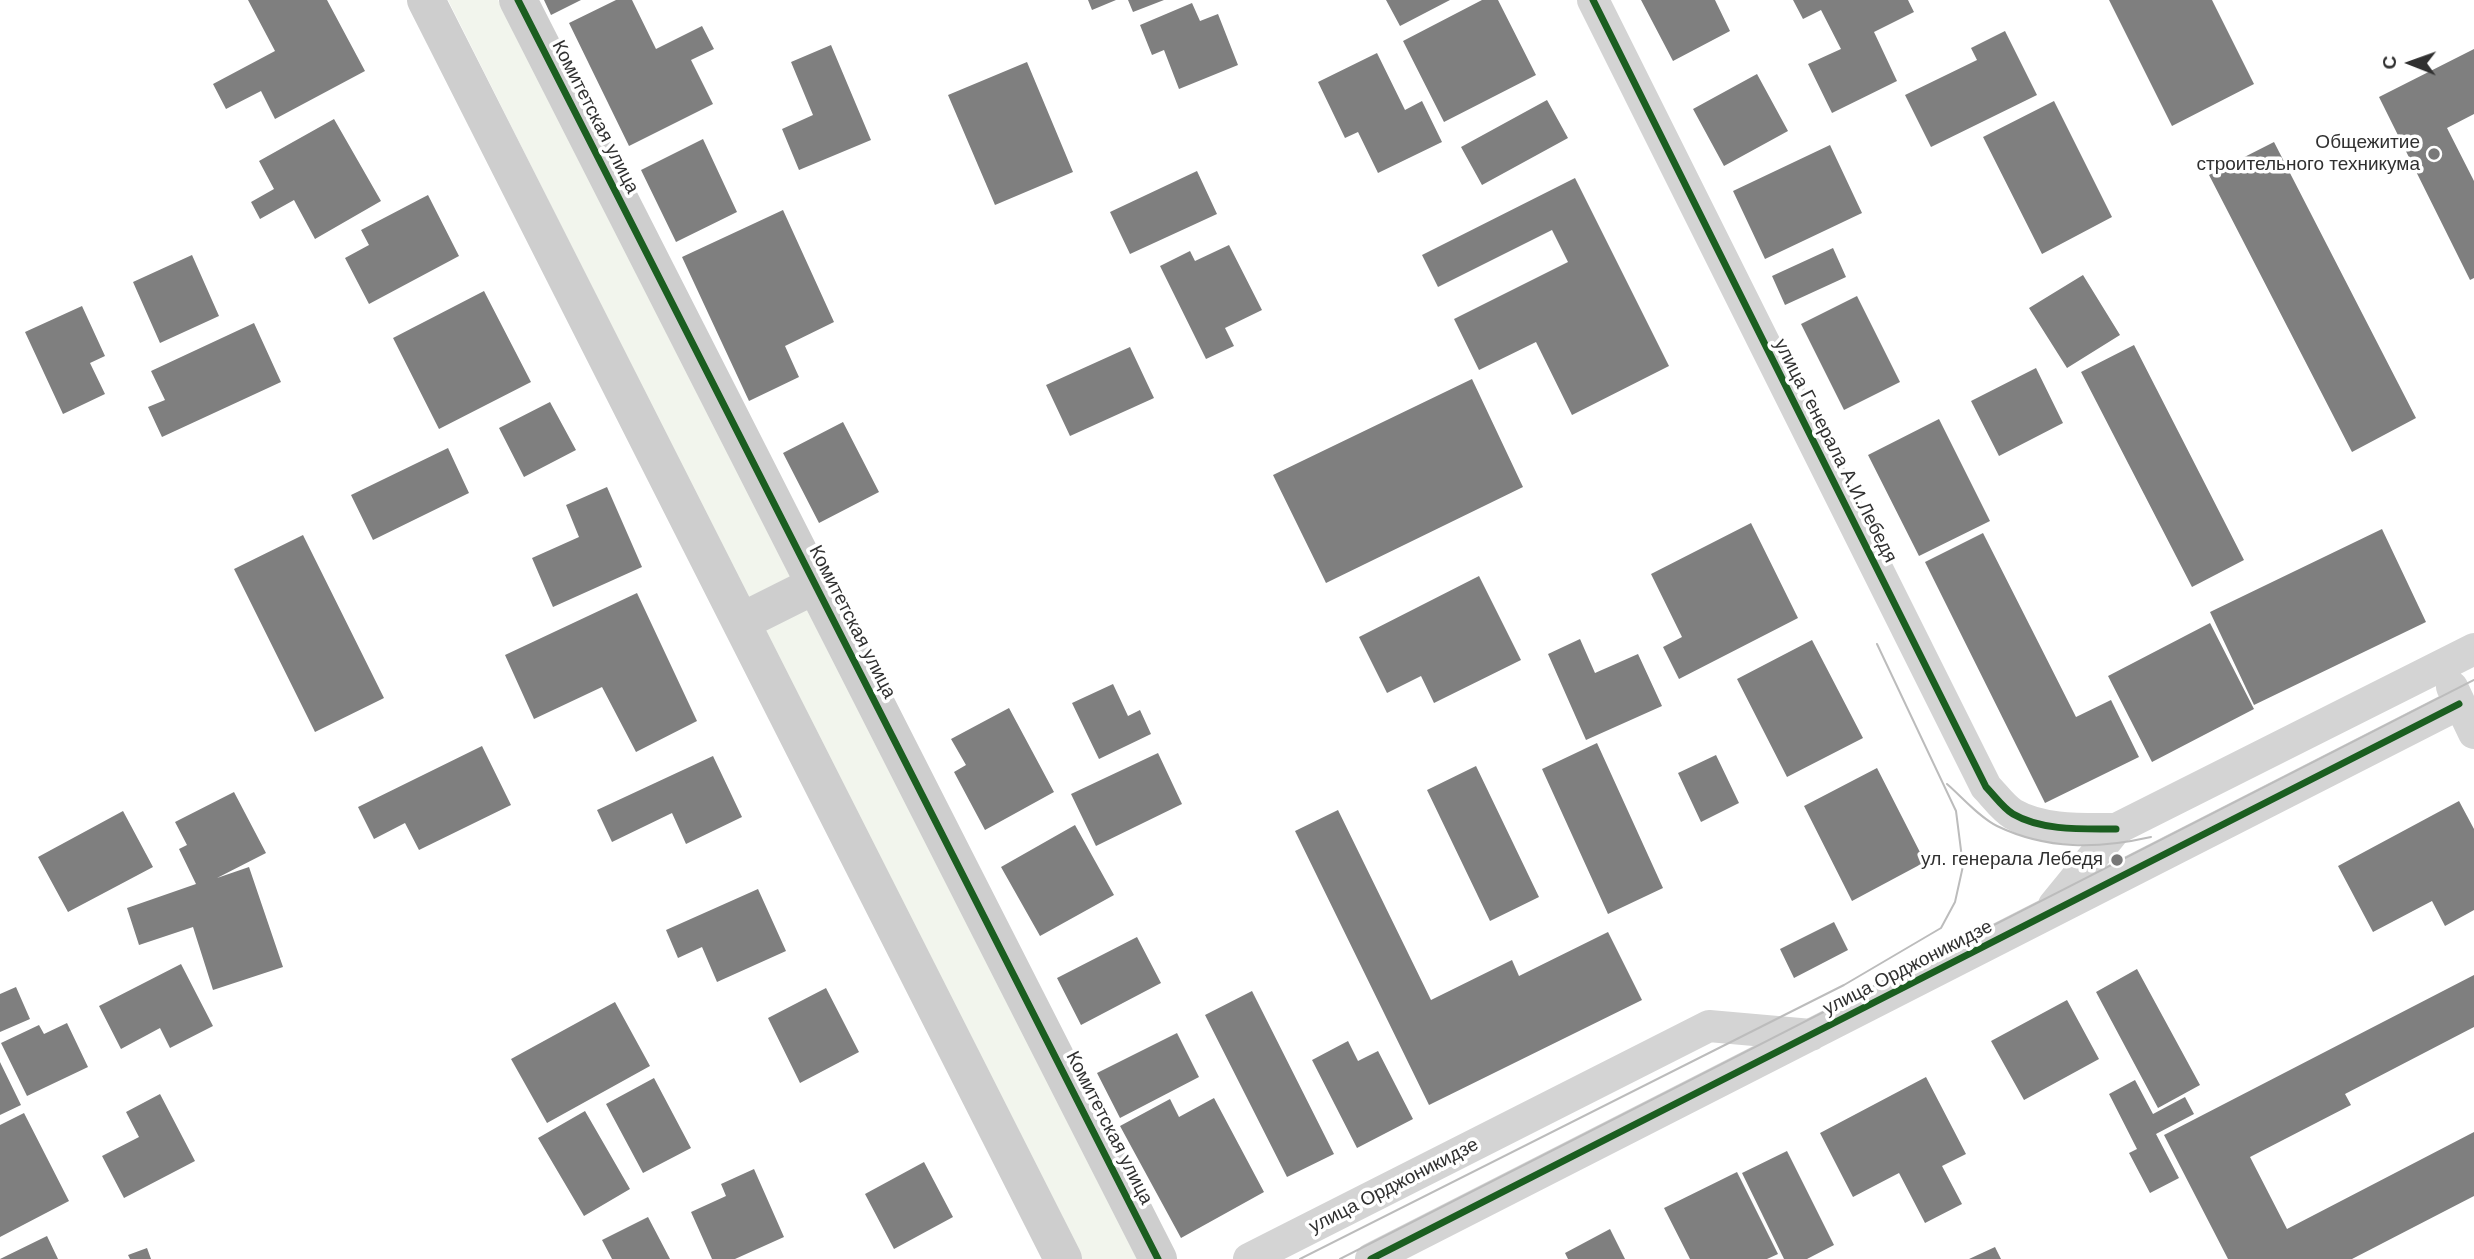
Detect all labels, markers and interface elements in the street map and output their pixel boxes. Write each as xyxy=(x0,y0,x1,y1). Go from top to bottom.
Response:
north arrow xyxy=(2376,28,2446,98)
street label: Комитетская улица xyxy=(547,37,643,197)
text: С xyxy=(2379,56,2400,70)
place label: Общежитие строительного техникума xyxy=(2197,132,2420,176)
marker: Общежитие строительного техникума xyxy=(2426,146,2442,162)
street label: улица Генерала А.И.Лебедя xyxy=(1769,335,1901,567)
street label: Комитетская улица xyxy=(804,542,900,702)
place label: ул. генерала Лебедя xyxy=(1921,849,2103,871)
marker: ул. генерала Лебедя xyxy=(2109,852,2125,868)
street label: улица Орджоникидзе xyxy=(1820,915,1996,1021)
street label: Комитетская улица xyxy=(1061,1048,1157,1208)
street label: улица Орджоникидзе xyxy=(1306,1133,1482,1239)

